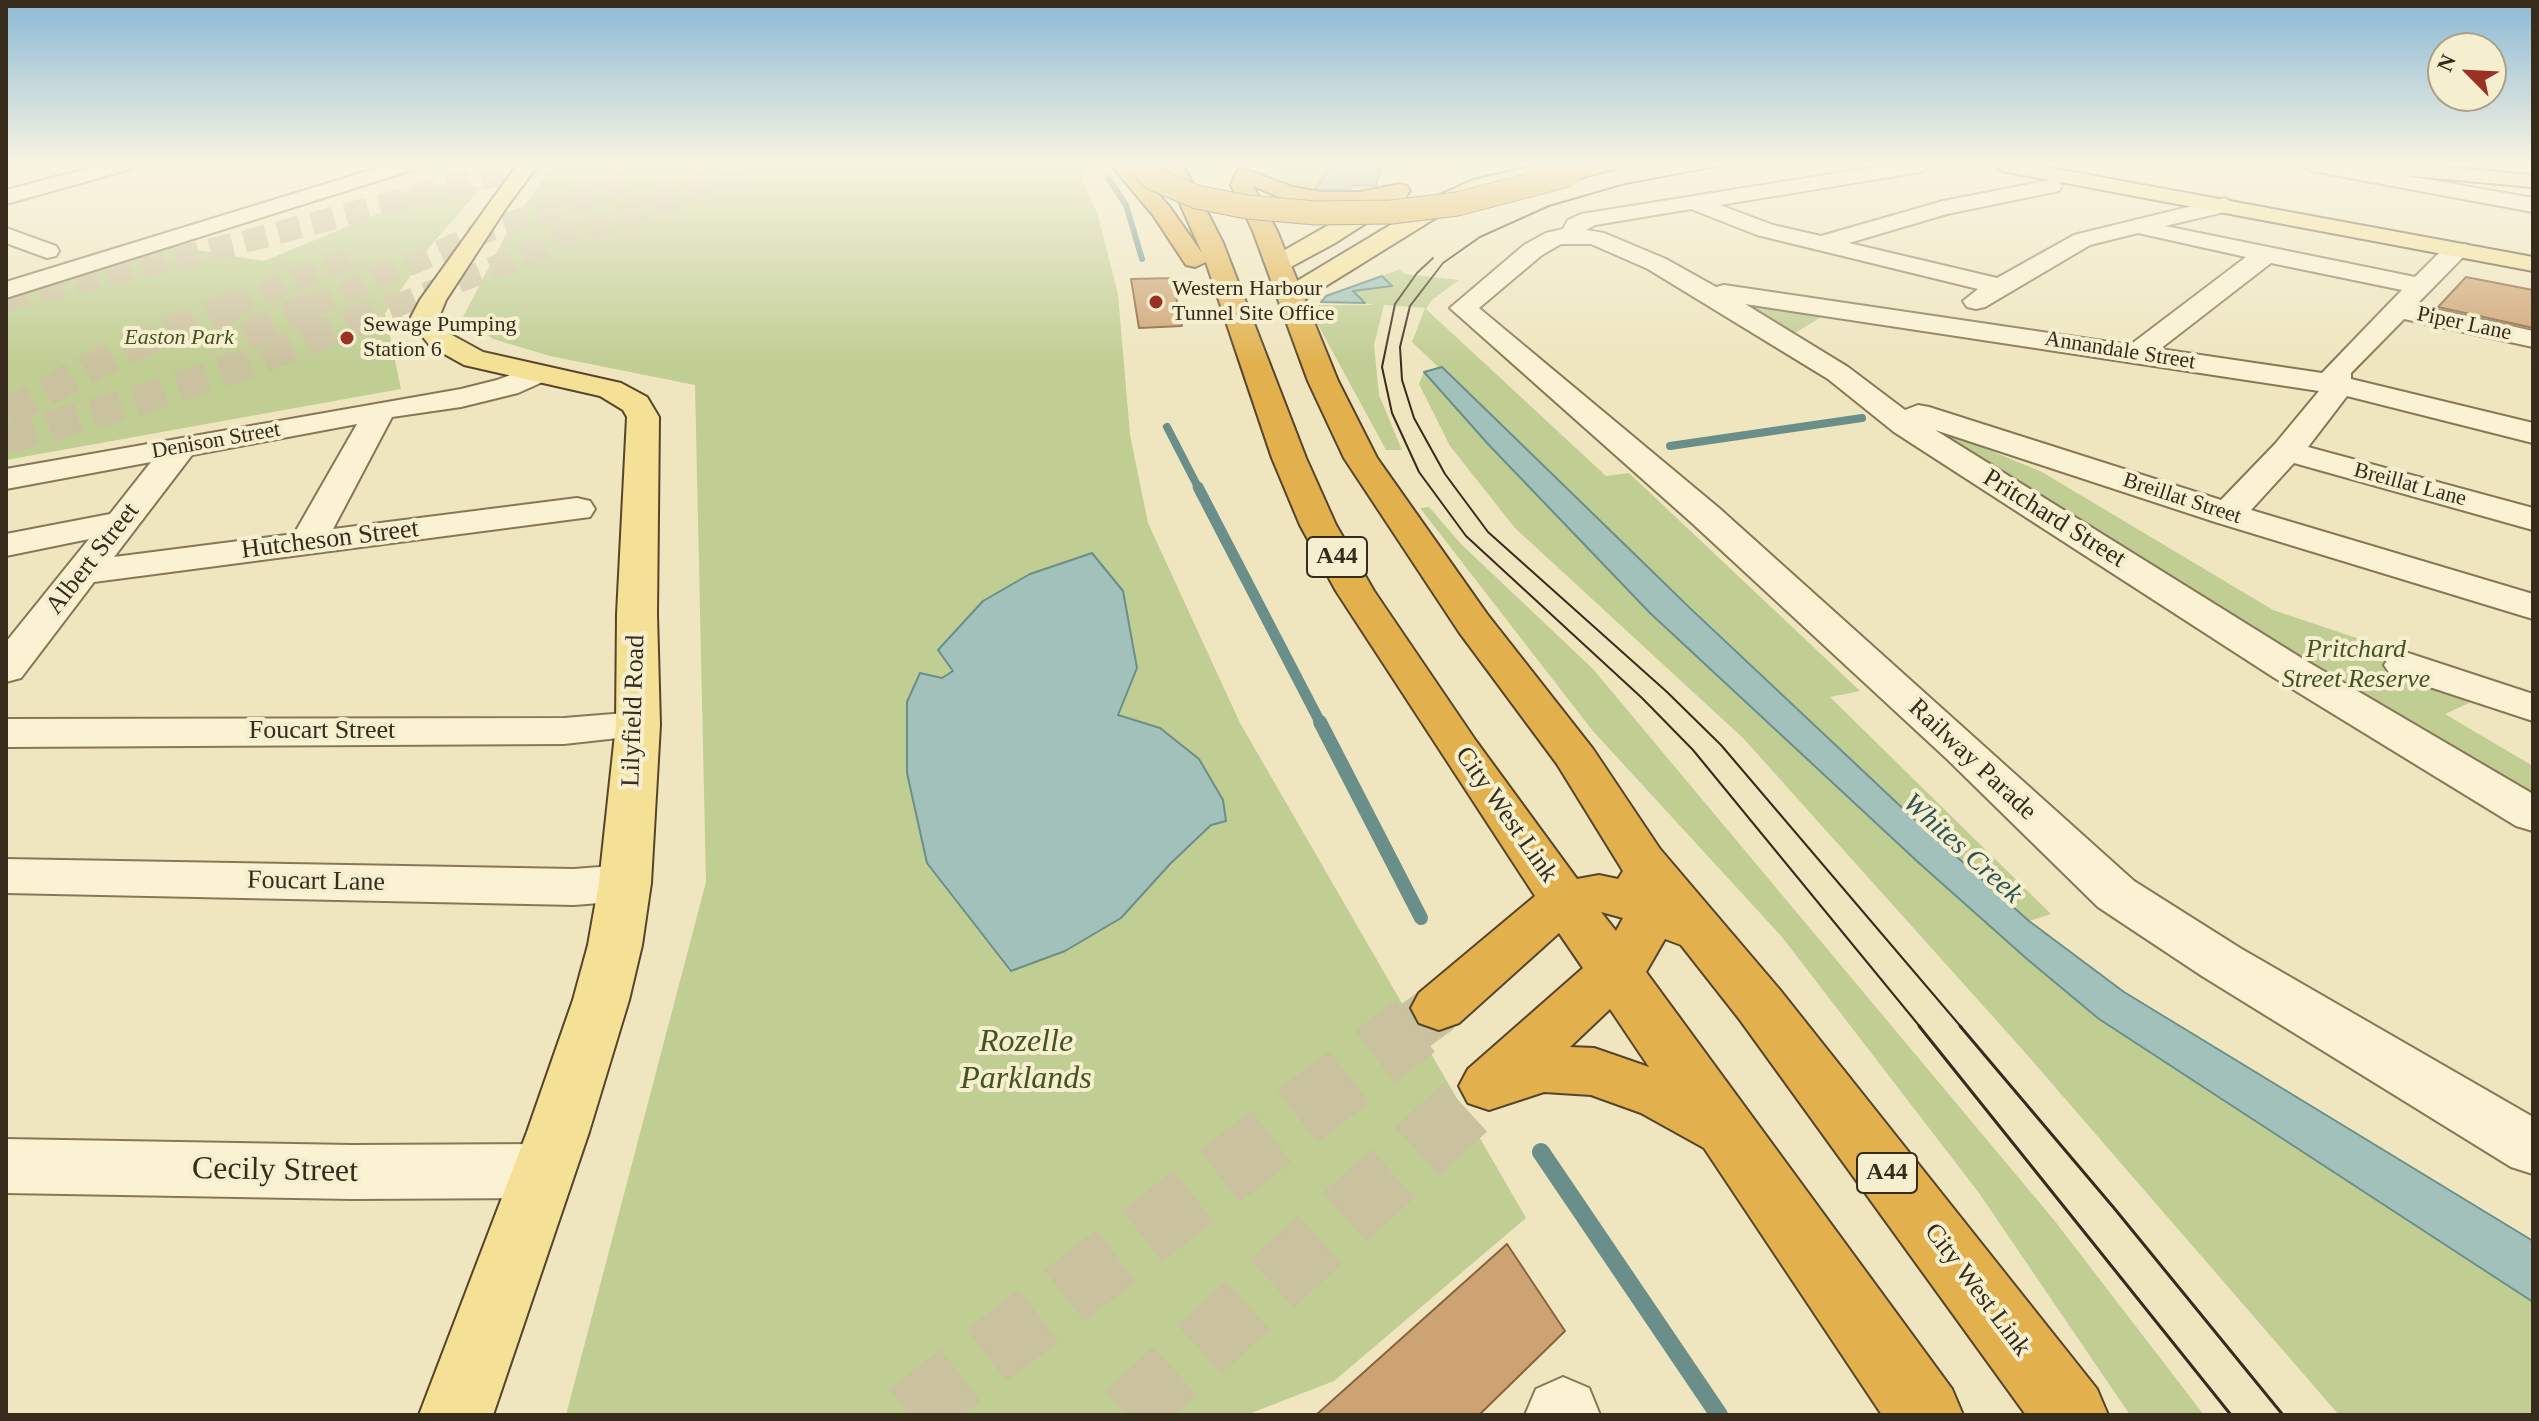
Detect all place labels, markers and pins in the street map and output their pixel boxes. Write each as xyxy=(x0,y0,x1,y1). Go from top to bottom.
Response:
place label: Western Harbour Tunnel Site Office xyxy=(1172,276,1335,328)
marker: Western Harbour Tunnel Site Office xyxy=(1147,293,1165,311)
place label: Sewage Pumping Station 6 xyxy=(363,312,516,364)
marker: Sewage Pumping Station 6 xyxy=(338,329,356,347)

